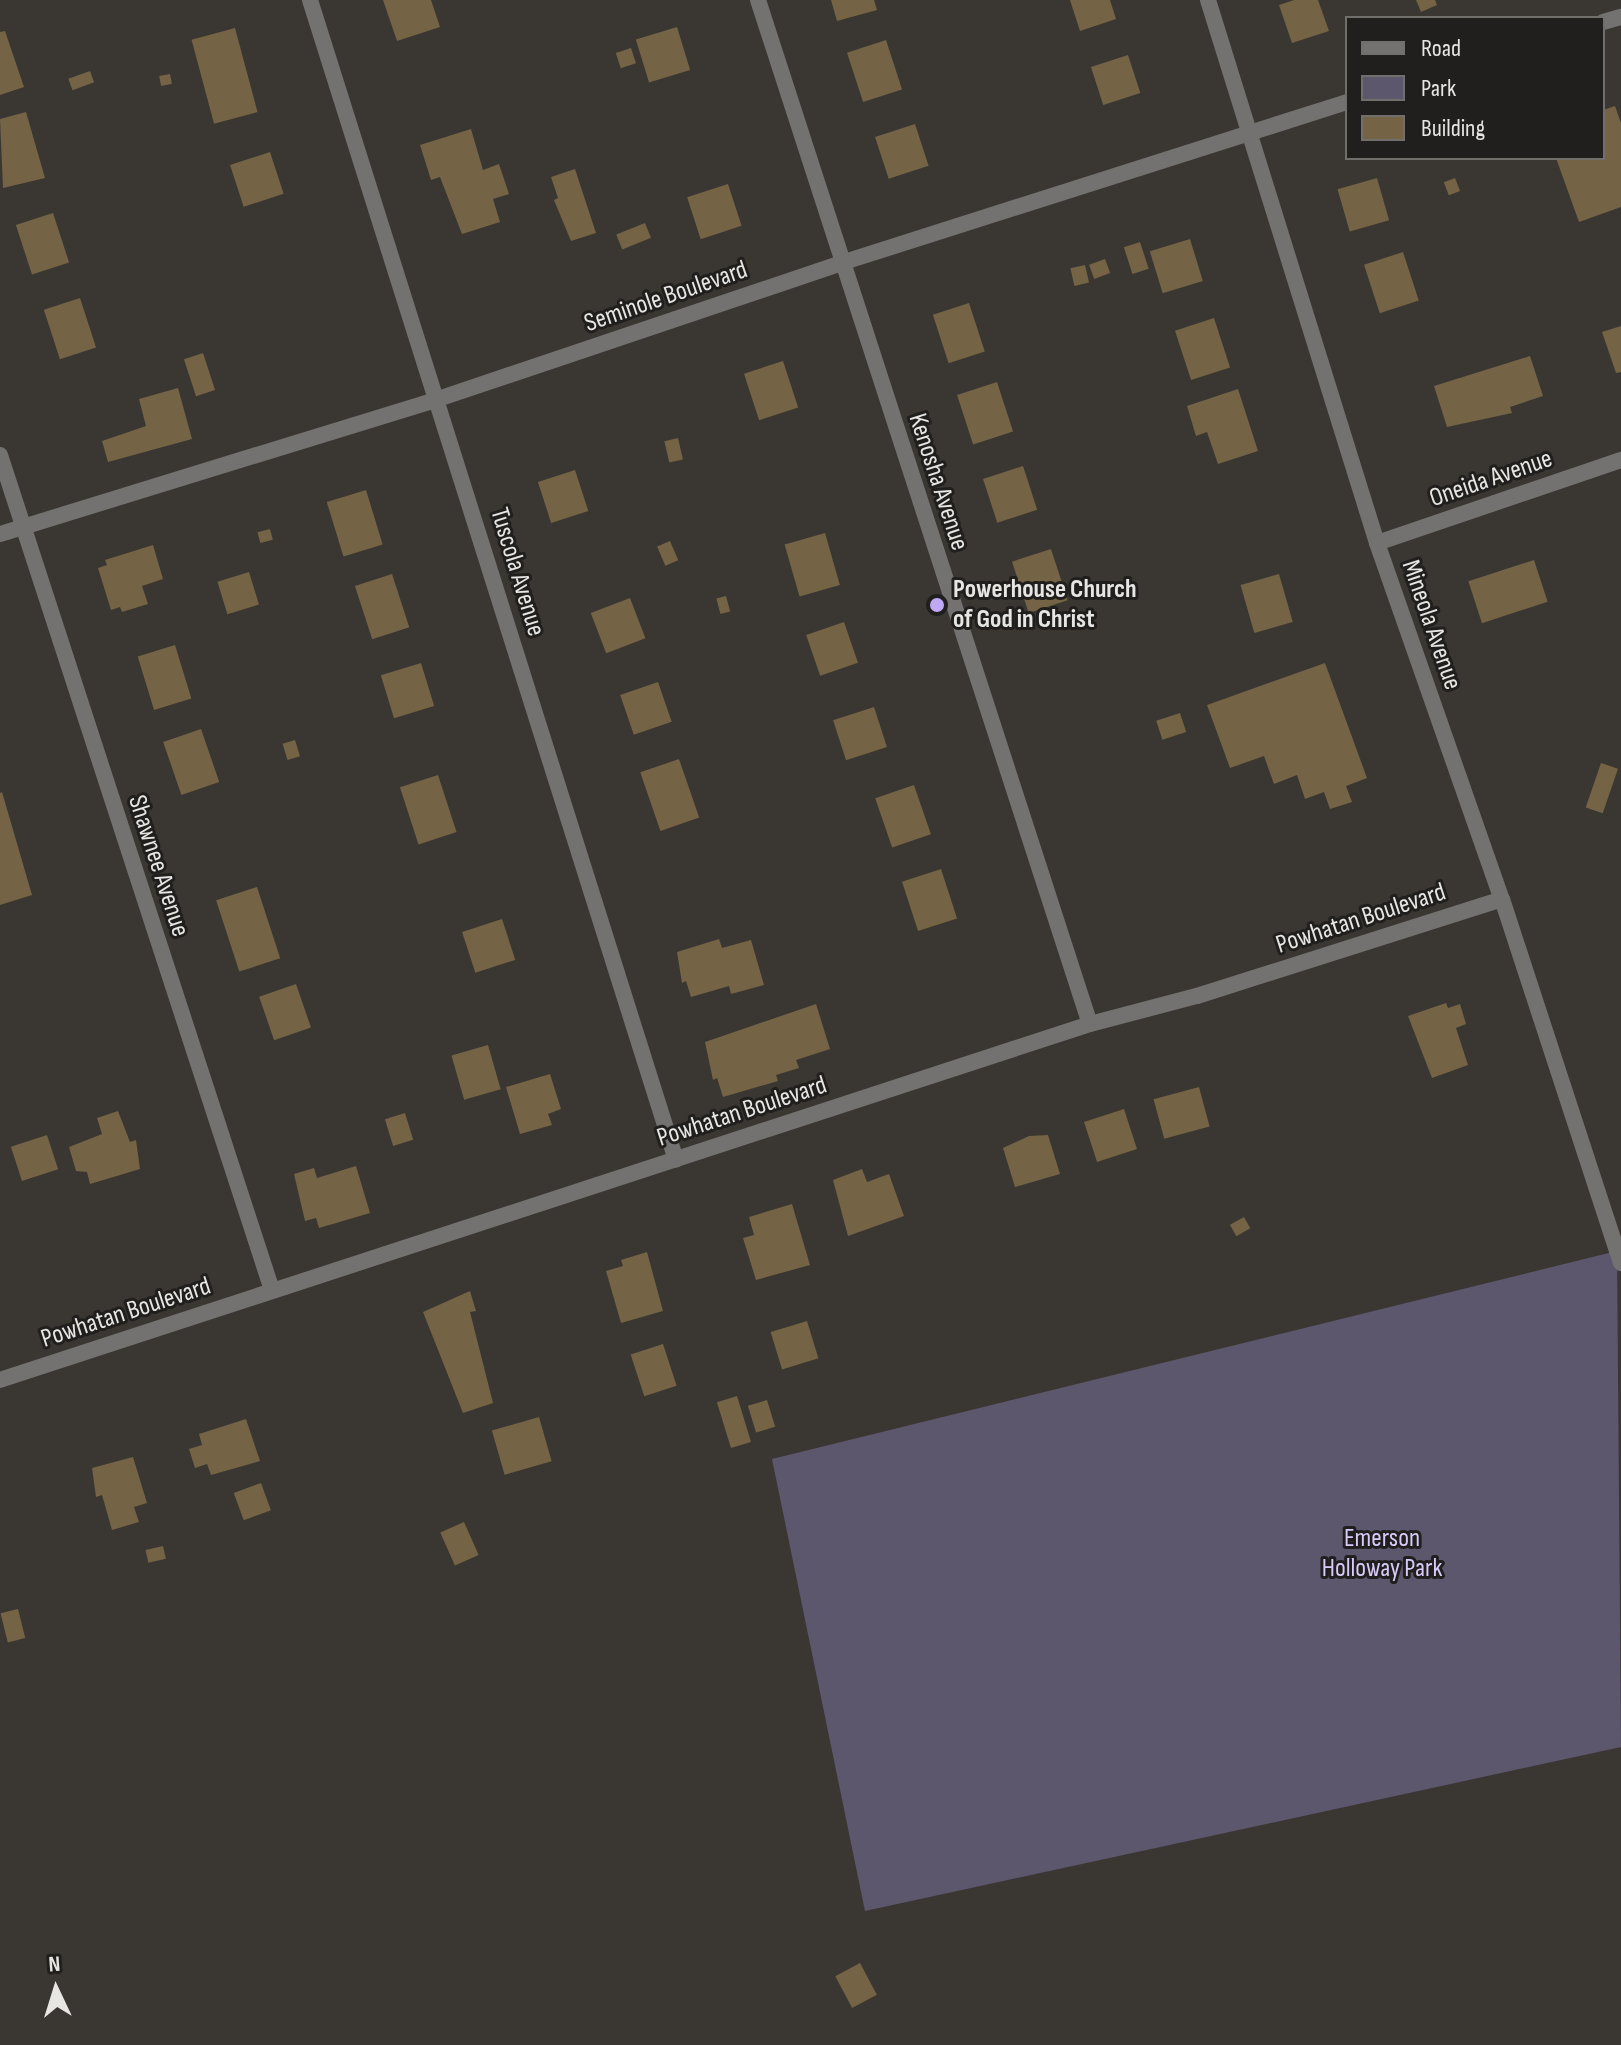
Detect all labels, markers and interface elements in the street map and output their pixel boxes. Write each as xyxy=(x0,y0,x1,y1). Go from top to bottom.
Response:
legend xyxy=(1345,16,1605,160)
text: Road xyxy=(1421,34,1461,63)
text: Park xyxy=(1421,74,1456,103)
text: Building xyxy=(1421,114,1485,143)
street label: Seminole Boulevard xyxy=(580,255,752,339)
street label: Kenosha Avenue xyxy=(901,410,975,554)
street label: Oneida Avenue xyxy=(1426,443,1556,515)
street label: Tuscola Avenue xyxy=(483,504,551,640)
street label: Mineola Avenue xyxy=(1394,556,1468,694)
place label: Powerhouse Church of God in Christ xyxy=(953,574,1137,636)
marker: Powerhouse Church of God in Christ xyxy=(928,596,946,614)
street label: Shawnee Avenue xyxy=(121,792,195,940)
street label: Powhatan Boulevard xyxy=(1272,877,1450,961)
street label: Powhatan Boulevard xyxy=(653,1070,831,1154)
street label: Powhatan Boulevard xyxy=(37,1271,215,1355)
park label: Emerson Holloway Park xyxy=(1322,1523,1442,1584)
north arrow xyxy=(16,1949,96,2029)
text: N xyxy=(47,1951,61,1978)

